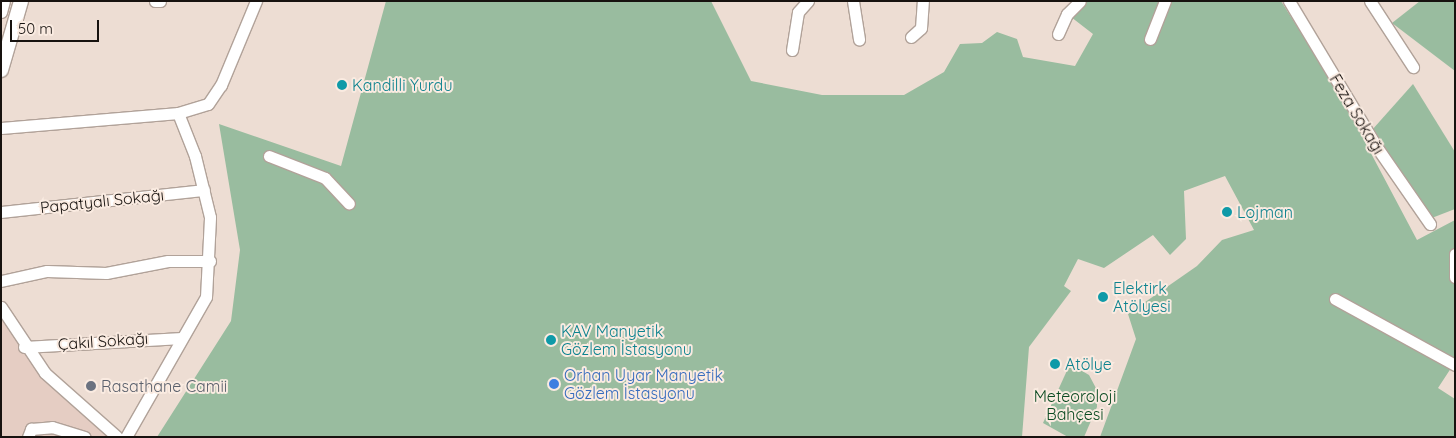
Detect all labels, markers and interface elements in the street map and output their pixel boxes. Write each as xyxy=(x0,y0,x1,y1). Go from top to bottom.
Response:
scale bar xyxy=(12,10,101,42)
text: 50 m xyxy=(18,19,53,38)
street label: Feza Sokağı xyxy=(1326,71,1388,157)
place label: Kandilli Yurdu xyxy=(352,75,453,95)
marker: Kandilli Yurdu xyxy=(336,79,348,91)
street label: Papatyalı Sokağı xyxy=(39,185,165,217)
place label: Lojman xyxy=(1237,202,1293,222)
marker: Lojman xyxy=(1221,206,1233,218)
place label: Elektirk Atölyesi xyxy=(1113,278,1171,316)
marker: Elektirk Atölyesi xyxy=(1097,291,1109,303)
place label: KAV Manyetik Gözlem İstasyonu xyxy=(561,321,692,359)
street label: Çakıl Sokağı xyxy=(57,328,149,354)
marker: KAV Manyetik Gözlem İstasyonu xyxy=(545,334,557,346)
place label: Atölye xyxy=(1065,354,1112,374)
marker: Atölye xyxy=(1049,358,1061,370)
place label: Orhan Uyar Manyetik Gözlem İstasyonu xyxy=(564,365,723,403)
place label: Rasathane Camii xyxy=(101,376,227,396)
marker: Orhan Uyar Manyetik Gözlem İstasyonu xyxy=(548,378,560,390)
marker: Rasathane Camii xyxy=(85,380,97,392)
park label: Meteoroloji Bahçesi xyxy=(1034,386,1116,424)

